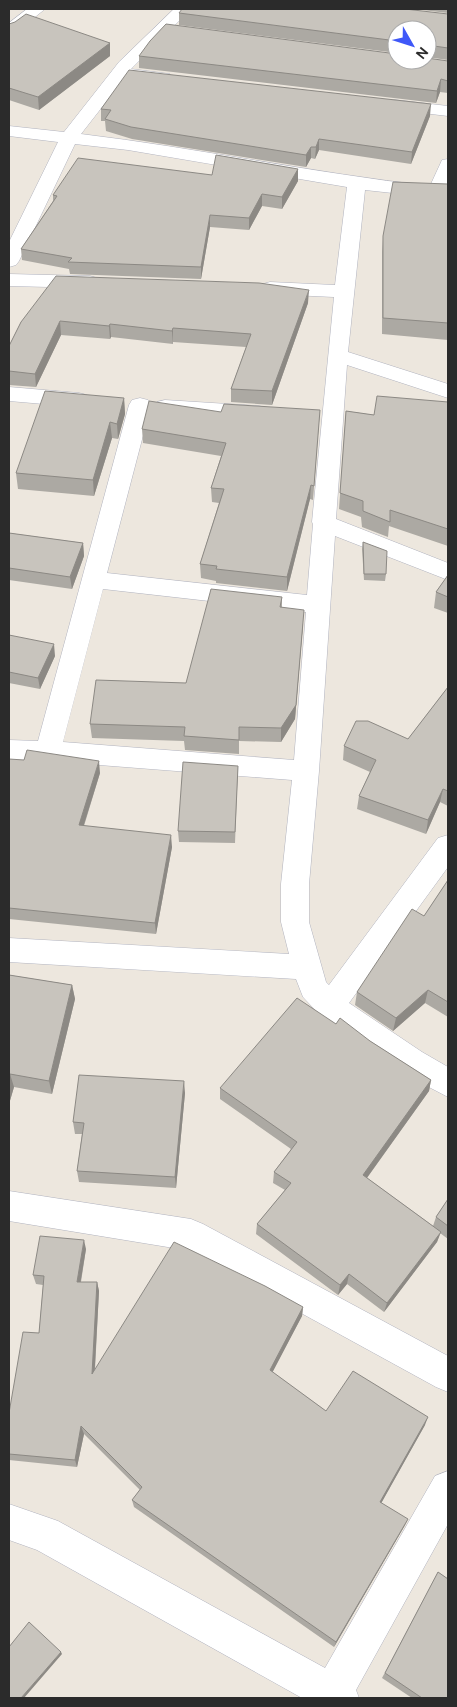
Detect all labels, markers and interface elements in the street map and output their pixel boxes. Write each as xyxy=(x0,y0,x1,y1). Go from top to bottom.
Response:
north arrow xyxy=(387,20,437,70)
text: N xyxy=(412,44,432,63)

